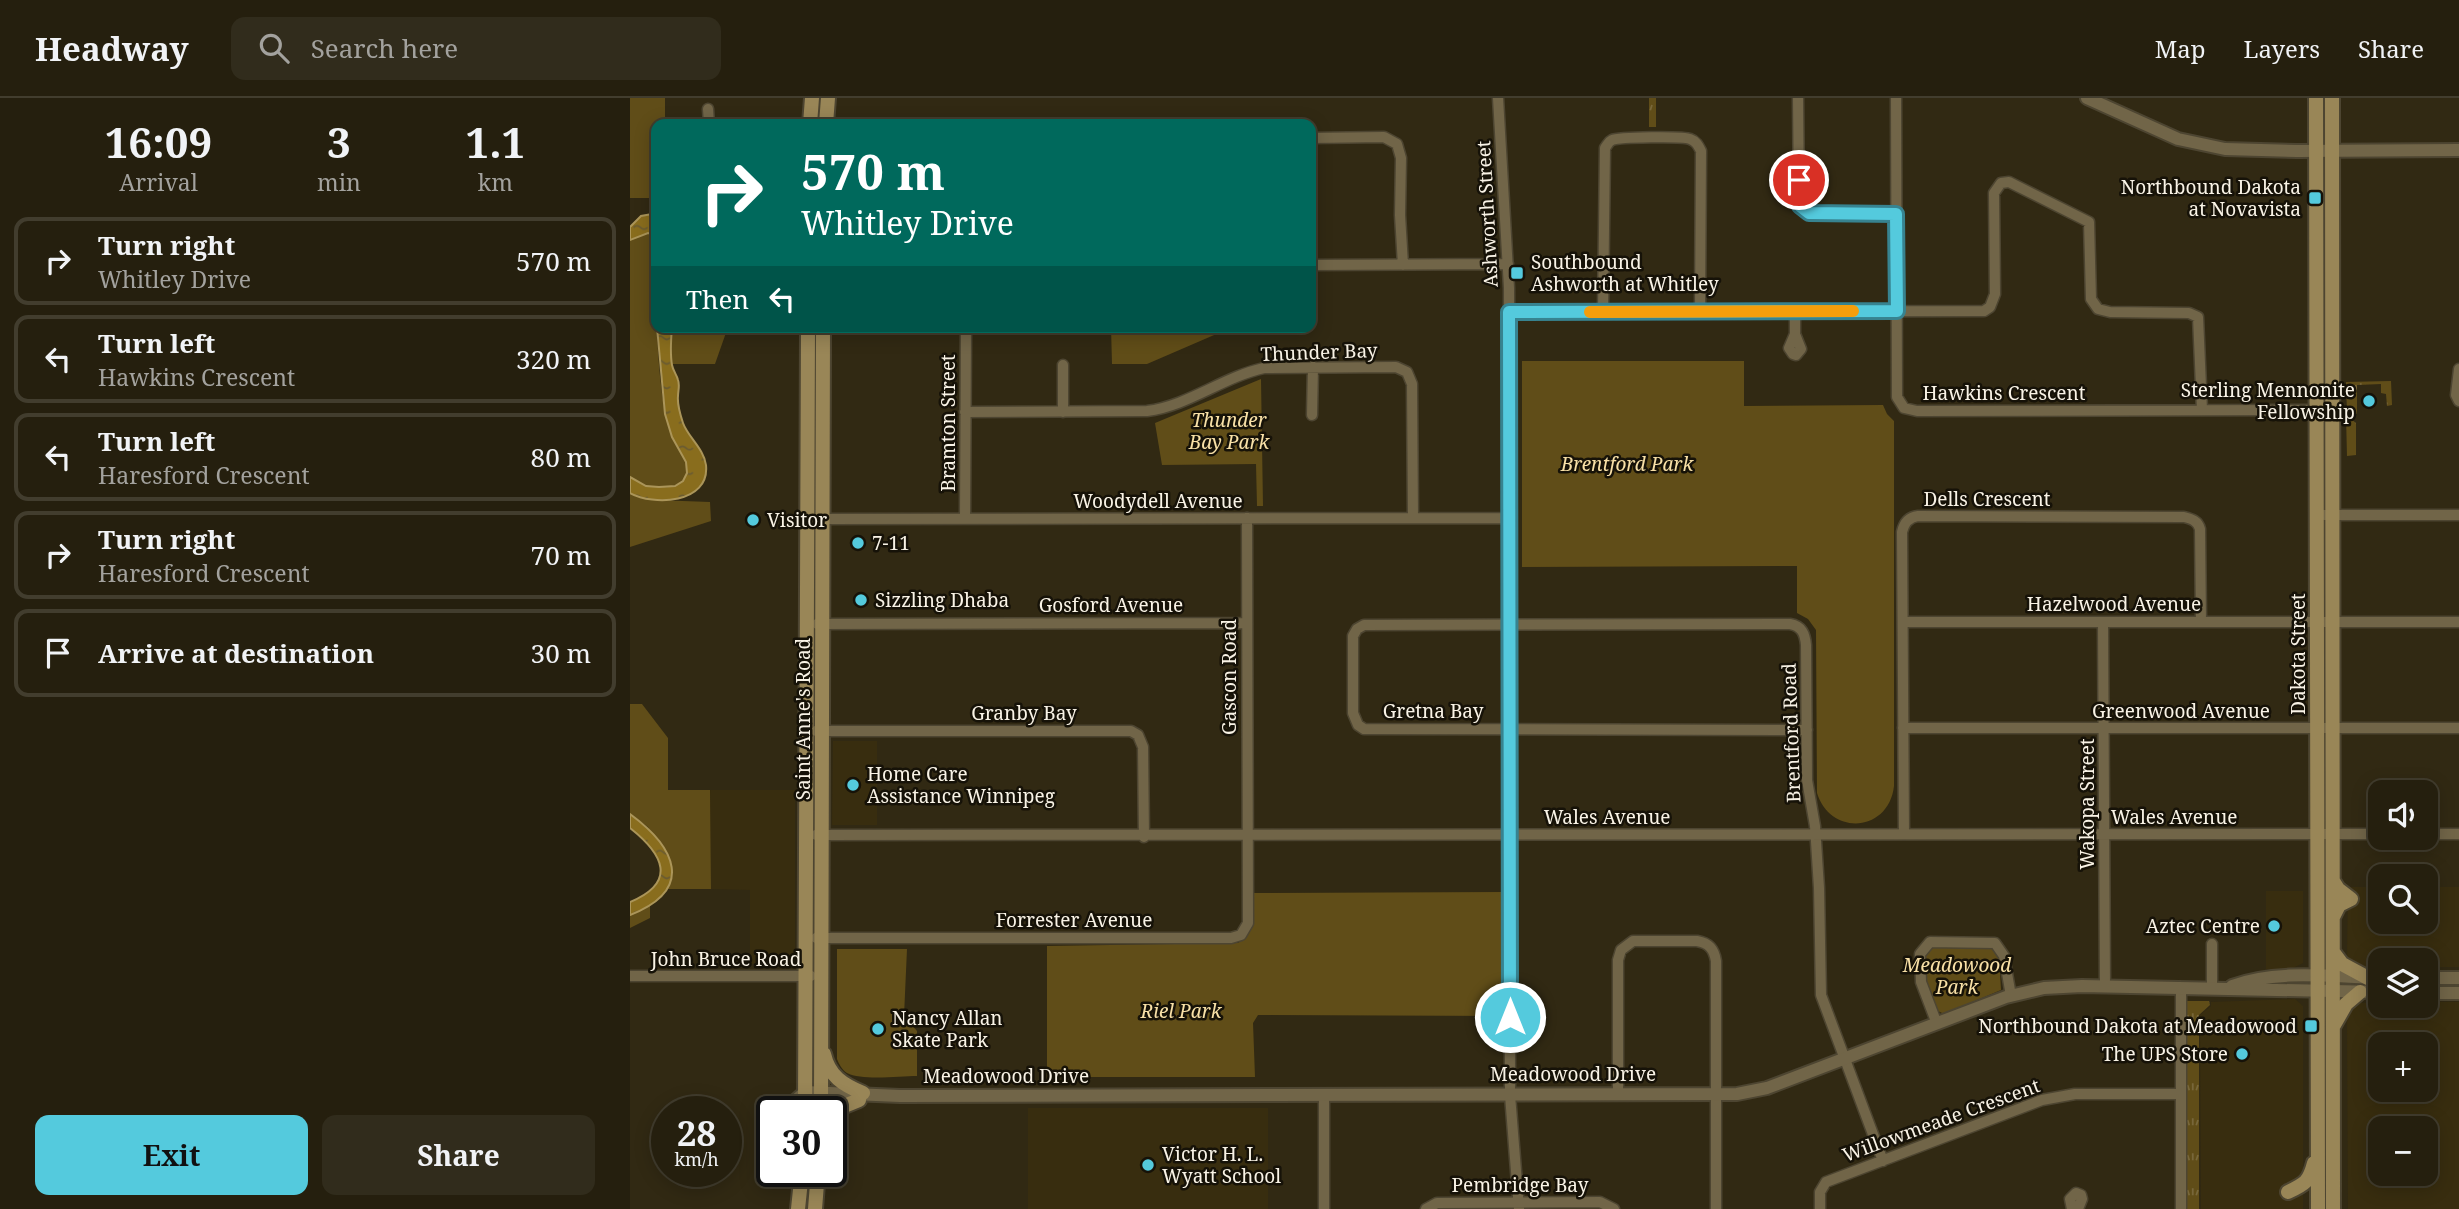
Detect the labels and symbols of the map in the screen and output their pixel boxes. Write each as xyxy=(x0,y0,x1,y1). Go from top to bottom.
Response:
street label: Ashworth Street xyxy=(1470,140,1504,288)
pin xyxy=(1769,150,1829,210)
place label: Northbound Dakota at Novavista xyxy=(2121,174,2301,222)
marker: Northbound Dakota at Novavista xyxy=(2307,190,2323,206)
place label: Southbound Ashworth at Whitley xyxy=(1531,249,1719,297)
marker: Southbound Ashworth at Whitley xyxy=(1509,265,1525,281)
street label: Thunder Bay xyxy=(1260,337,1378,367)
street label: Bramton Street xyxy=(935,354,961,492)
place label: Sterling Mennonite Fellowship xyxy=(2181,377,2355,425)
street label: Hawkins Crescent xyxy=(1923,380,2086,406)
marker: Sterling Mennonite Fellowship xyxy=(2361,393,2377,409)
park label: Thunder Bay Park xyxy=(1188,407,1270,455)
park label: Brentford Park xyxy=(1560,451,1694,477)
street label: Dells Crescent xyxy=(1923,486,2051,512)
street label: Woodydell Avenue xyxy=(1073,488,1243,514)
place label: Visitor xyxy=(767,507,827,533)
marker: Visitor xyxy=(745,512,761,528)
place label: 7-11 xyxy=(872,530,910,556)
marker: 7-11 xyxy=(850,535,866,551)
place label: Sizzling Dhaba xyxy=(875,587,1009,613)
street label: Hazelwood Avenue xyxy=(2027,591,2201,617)
marker: Sizzling Dhaba xyxy=(853,592,869,608)
street label: Gosford Avenue xyxy=(1039,592,1183,618)
street label: Dakota Street xyxy=(2285,593,2311,715)
street label: Gascon Road xyxy=(1216,619,1242,735)
street label: Saint Anne's Road xyxy=(790,637,816,800)
street label: Brentford Road xyxy=(1776,662,1806,803)
street label: Gretna Bay xyxy=(1383,698,1484,724)
street label: Greenwood Avenue xyxy=(2092,698,2270,724)
street label: Granby Bay xyxy=(971,700,1077,726)
street label: Wakopa Street xyxy=(2074,738,2100,870)
place label: Home Care Assistance Winnipeg xyxy=(867,761,1055,809)
marker: Home Care Assistance Winnipeg xyxy=(845,777,861,793)
street label: Wales Avenue xyxy=(1544,804,1670,830)
street label: Wales Avenue xyxy=(2111,804,2237,830)
street label: Forrester Avenue xyxy=(996,907,1152,933)
place label: Aztec Centre xyxy=(2146,913,2260,939)
marker: Aztec Centre xyxy=(2266,918,2282,934)
street label: John Bruce Road xyxy=(650,946,802,972)
park label: Meadowood Park xyxy=(1902,952,2012,1000)
position arrow xyxy=(1473,980,1547,1054)
park label: Riel Park xyxy=(1140,998,1223,1024)
place label: Nancy Allan Skate Park xyxy=(892,1005,1003,1053)
place label: Northbound Dakota at Meadowood xyxy=(1978,1013,2297,1039)
marker: Northbound Dakota at Meadowood xyxy=(2303,1018,2319,1034)
marker: Nancy Allan Skate Park xyxy=(870,1021,886,1037)
place label: The UPS Store xyxy=(2102,1041,2228,1067)
marker: The UPS Store xyxy=(2234,1046,2250,1062)
street label: Meadowood Drive xyxy=(1490,1061,1656,1087)
street label: Meadowood Drive xyxy=(923,1063,1089,1089)
street label: Willowmeade Crescent xyxy=(1839,1072,2044,1168)
speed limit sign: 30 xyxy=(756,1096,847,1187)
place label: Victor H. L. Wyatt School xyxy=(1162,1141,1281,1189)
marker: Victor H. L. Wyatt School xyxy=(1140,1157,1156,1173)
street label: Pembridge Bay xyxy=(1452,1172,1589,1198)

